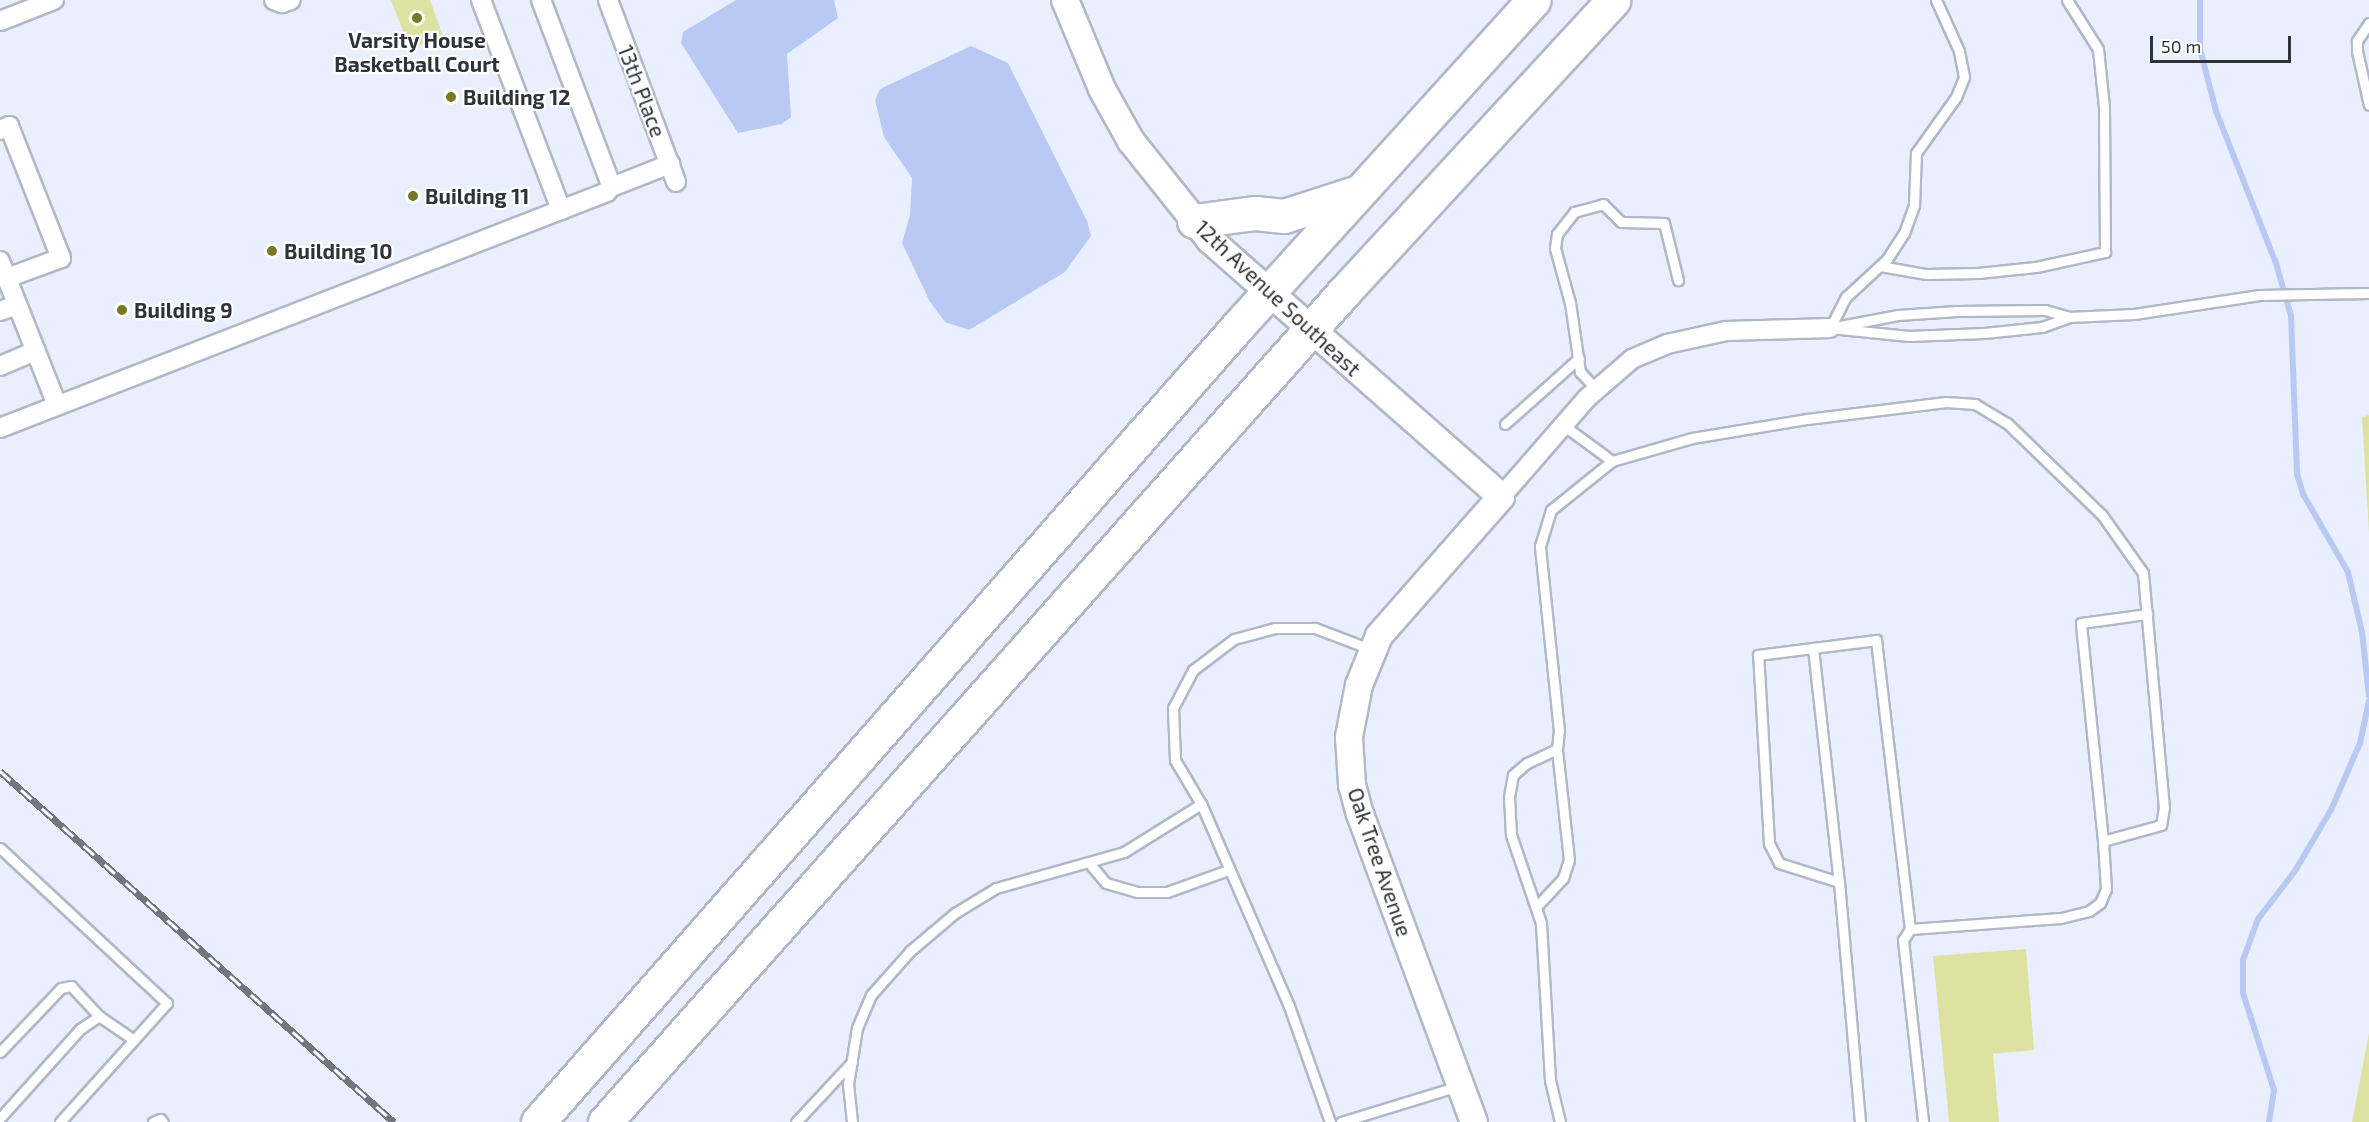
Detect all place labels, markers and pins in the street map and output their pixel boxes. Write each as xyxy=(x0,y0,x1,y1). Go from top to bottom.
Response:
marker: Varsity House Basketball Court xyxy=(410,11,424,25)
place label: Varsity House Basketball Court xyxy=(334,27,500,77)
place label: Building 12 xyxy=(463,84,571,110)
marker: Building 12 xyxy=(444,90,458,104)
place label: Building 11 xyxy=(425,183,529,209)
marker: Building 11 xyxy=(406,189,420,203)
place label: Building 10 xyxy=(284,238,393,264)
marker: Building 10 xyxy=(265,244,279,258)
place label: Building 9 xyxy=(134,297,233,323)
marker: Building 9 xyxy=(115,303,129,317)

